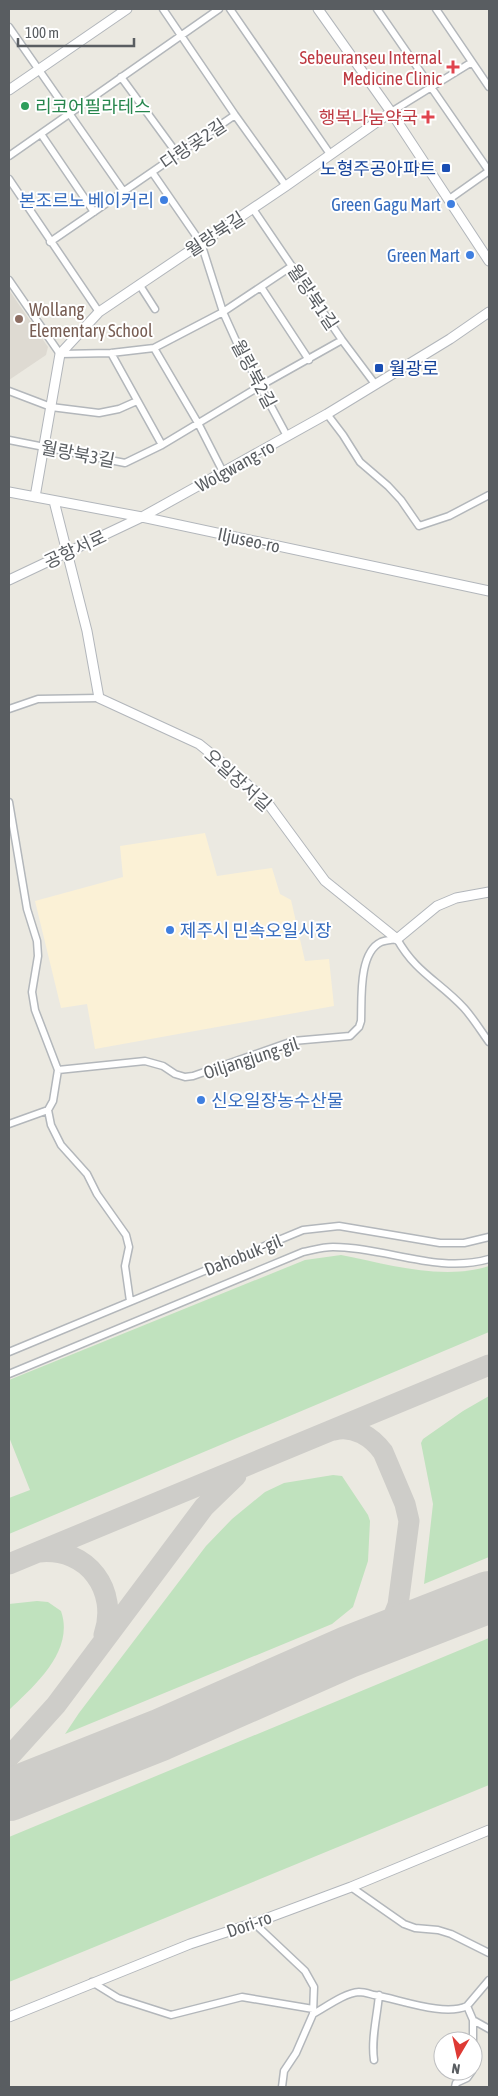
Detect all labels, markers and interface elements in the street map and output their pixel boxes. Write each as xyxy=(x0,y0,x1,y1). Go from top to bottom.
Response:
scale bar xyxy=(18,15,134,47)
text: 100 m xyxy=(25,24,59,41)
place label: Sebeuranseu Internal Medicine Clinic xyxy=(299,47,442,89)
marker: Sebeuranseu Internal Medicine Clinic xyxy=(446,60,460,74)
place label: 리코어필라테스 xyxy=(35,96,151,117)
marker: 리코어필라테스 xyxy=(19,100,31,112)
place label: 행복나눔약국 xyxy=(319,107,418,128)
marker: 행복나눔약국 xyxy=(422,111,434,123)
street label: 다랑곶2길 xyxy=(156,114,230,174)
place label: 노형주공아파트 xyxy=(320,158,436,179)
marker: 노형주공아파트 xyxy=(440,162,452,174)
place label: 본조르노 베이커리 xyxy=(19,190,154,211)
marker: 본조르노 베이커리 xyxy=(158,194,170,206)
place label: Green Gagu Mart xyxy=(331,194,441,215)
marker: Green Gagu Mart xyxy=(445,198,457,210)
street label: 월랑북길 xyxy=(182,207,248,261)
place label: Green Mart xyxy=(387,245,460,266)
marker: Green Mart xyxy=(464,249,476,261)
street label: 월랑북1길 xyxy=(283,260,343,334)
place label: Wollang Elementary School xyxy=(29,299,153,341)
marker: Wollang Elementary School xyxy=(13,313,25,325)
street label: 월랑북2길 xyxy=(227,336,281,412)
place label: 월광로 xyxy=(389,358,439,379)
marker: 월광로 xyxy=(373,362,385,374)
street label: Wolgwang-ro xyxy=(192,436,278,496)
street label: 월랑북3길 xyxy=(39,437,117,471)
street label: Iljuseo-ro xyxy=(216,523,282,557)
street label: 공항서로 xyxy=(41,525,109,573)
street label: 오일장서길 xyxy=(200,744,276,816)
place label: 제주시 민속오일시장 xyxy=(180,920,332,941)
marker: 제주시 민속오일시장 xyxy=(164,924,176,936)
street label: Oiljangjung-gil xyxy=(201,1033,301,1083)
place label: 신오일장농수산물 xyxy=(211,1090,343,1111)
marker: 신오일장농수산물 xyxy=(195,1094,207,1106)
street label: Dahobuk-gil xyxy=(201,1230,285,1280)
street label: Dori-ro xyxy=(224,1907,274,1941)
north arrow xyxy=(433,2031,483,2081)
text: N xyxy=(451,2060,461,2077)

